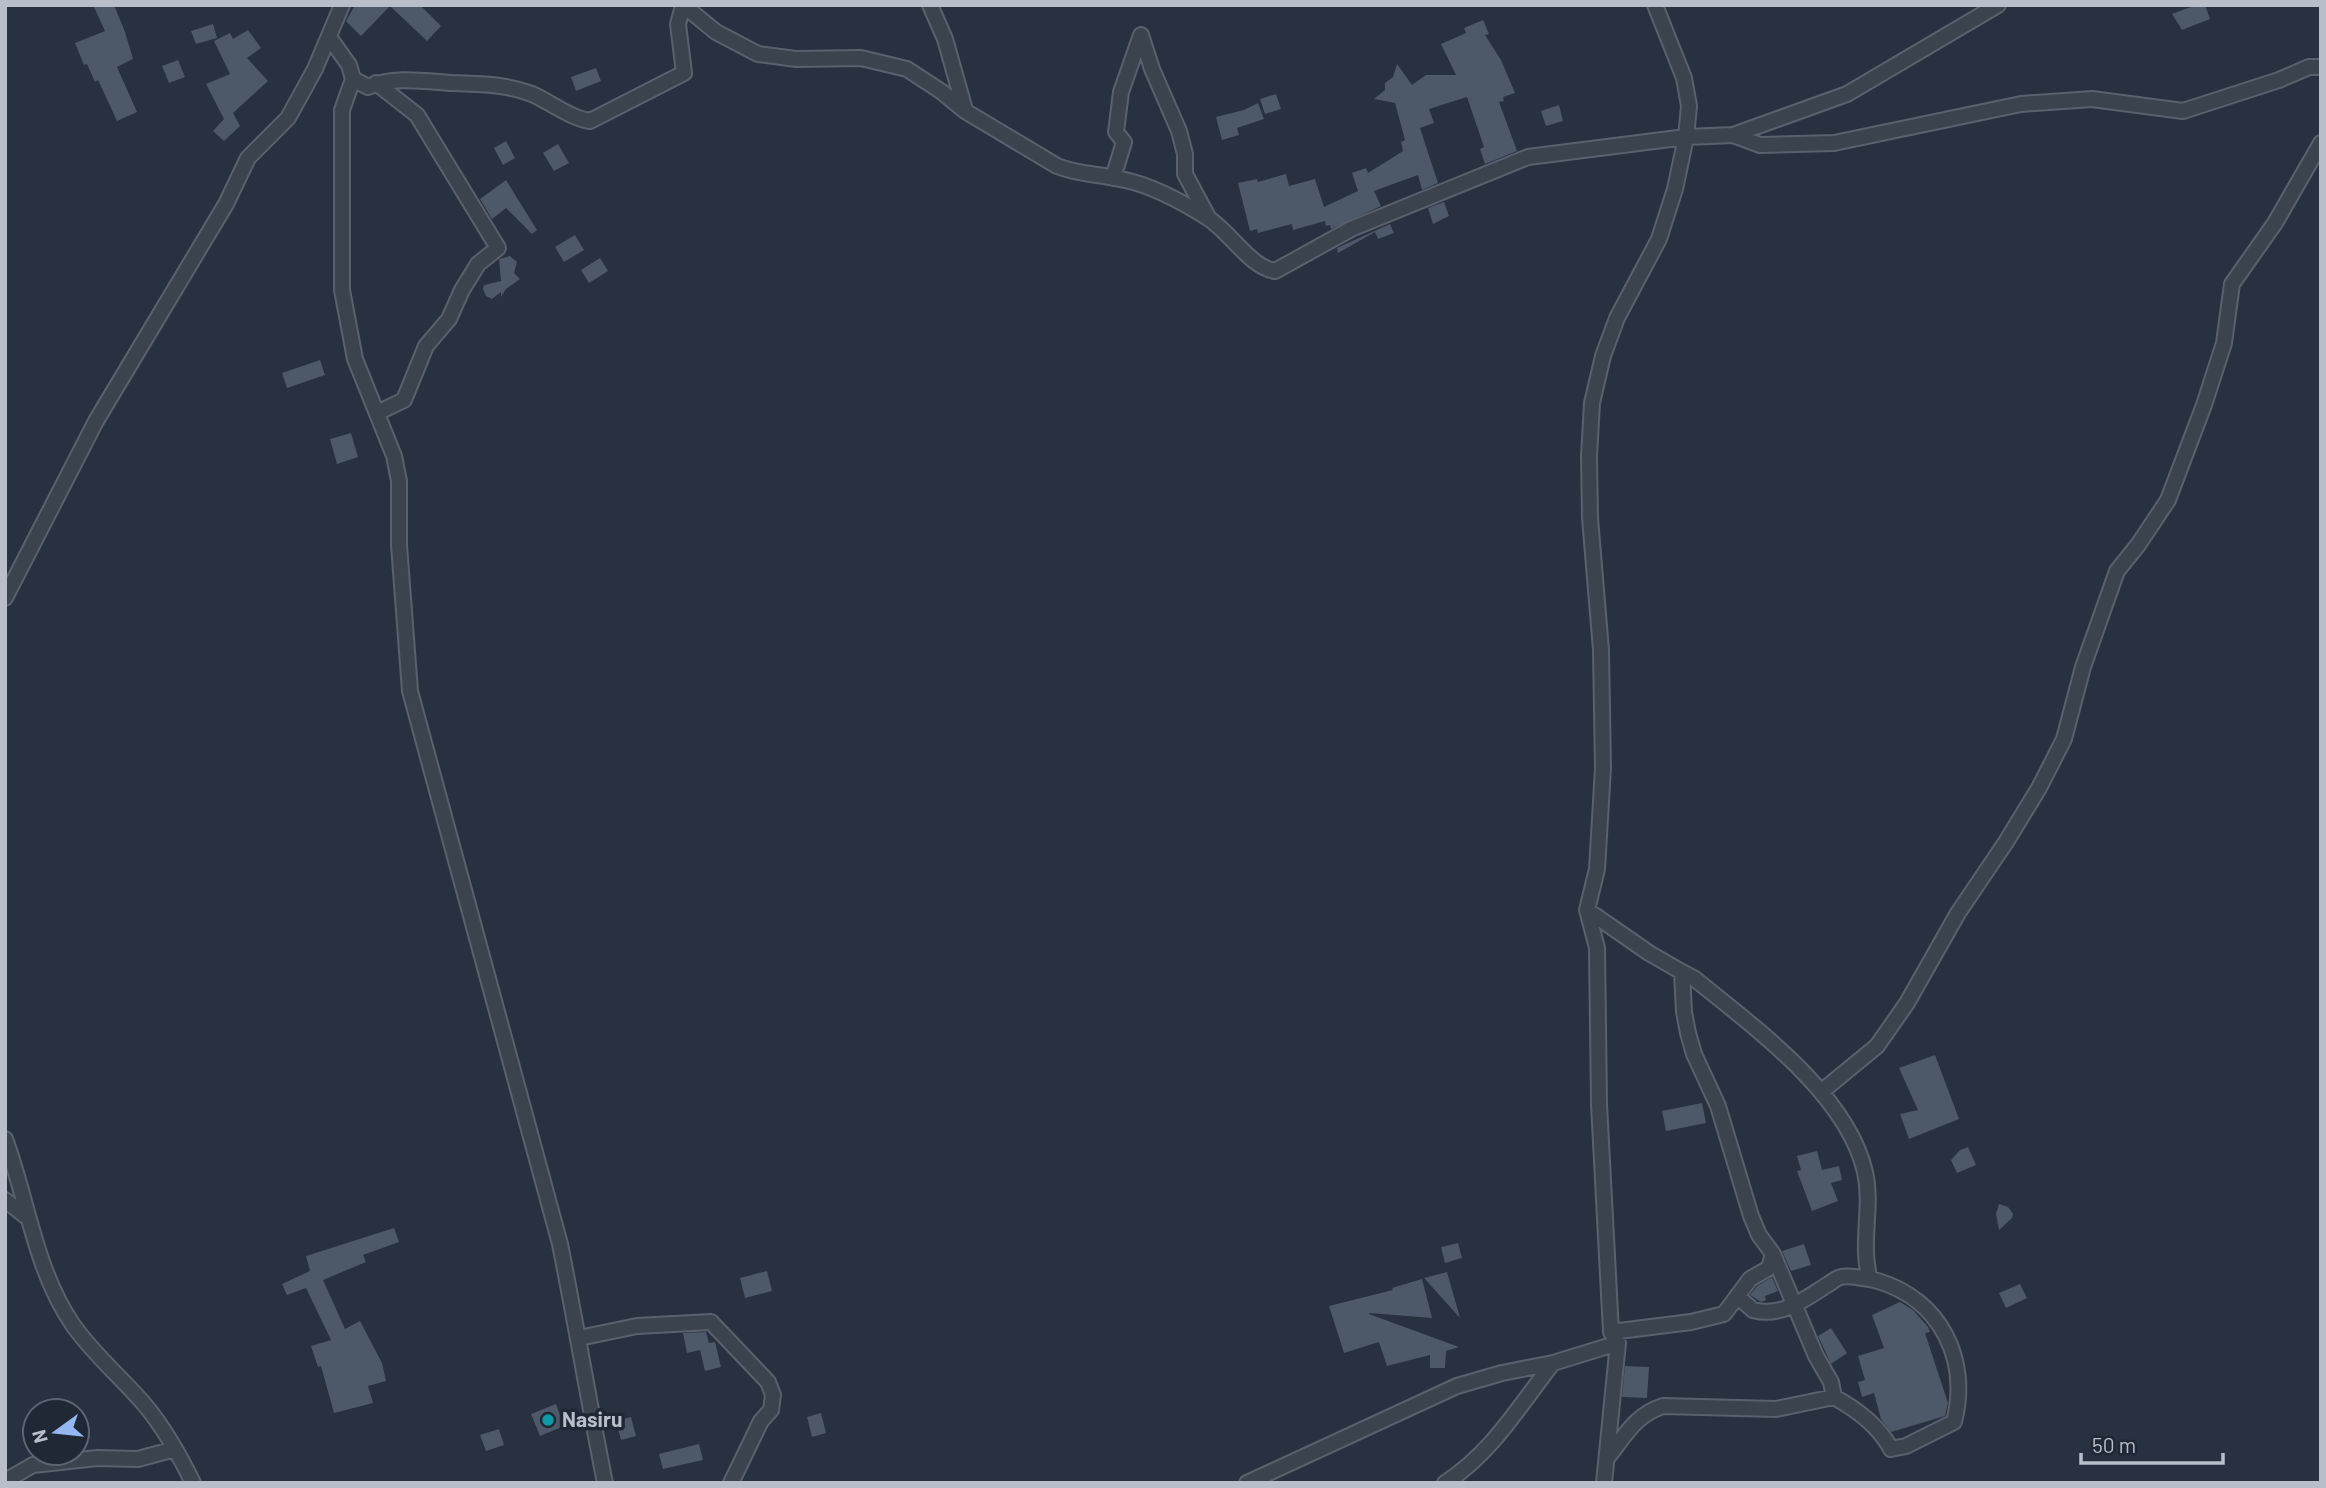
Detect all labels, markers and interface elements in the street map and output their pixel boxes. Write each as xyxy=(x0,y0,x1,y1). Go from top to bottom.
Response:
north arrow xyxy=(21,1397,91,1467)
place label: Nasiru xyxy=(562,1406,622,1431)
marker: Nasiru xyxy=(540,1412,556,1428)
scale bar xyxy=(2081,1422,2223,1466)
text: N xyxy=(26,1427,52,1446)
text: 50 m xyxy=(2092,1432,2136,1457)

